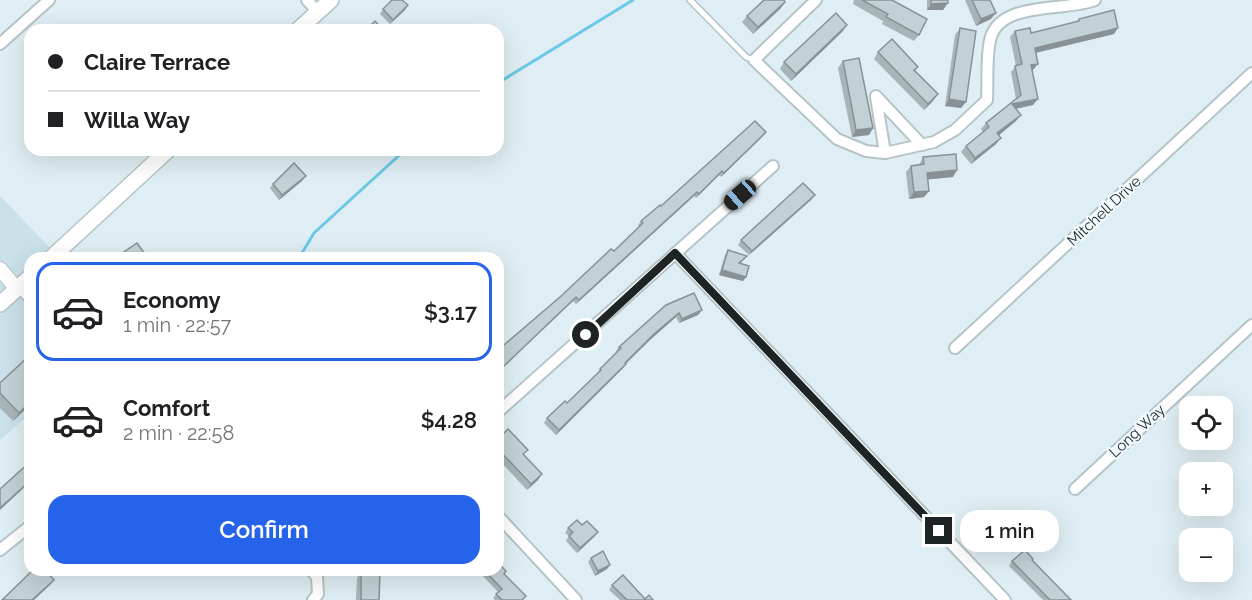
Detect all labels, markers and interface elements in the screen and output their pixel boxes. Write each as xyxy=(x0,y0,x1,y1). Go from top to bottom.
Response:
text: Claire Terrace xyxy=(84,49,230,75)
text: Willa Way xyxy=(84,107,190,133)
street label: Mitchell Drive xyxy=(1063,172,1145,250)
car xyxy=(721,176,759,214)
icon: car xyxy=(51,285,105,339)
text: Economy xyxy=(123,287,221,313)
text: $3.17 xyxy=(424,299,477,325)
text: 1 min · 22:57 xyxy=(123,313,231,337)
route start xyxy=(572,321,599,348)
icon: car xyxy=(51,393,105,447)
text: Comfort xyxy=(123,395,210,421)
map controls xyxy=(1179,396,1233,582)
button: locate xyxy=(1179,396,1233,450)
street label: Long Way xyxy=(1105,401,1169,461)
text: $4.28 xyxy=(421,407,477,433)
text: 2 min · 22:58 xyxy=(123,421,234,445)
button: + xyxy=(1179,462,1233,516)
button: Confirm xyxy=(48,495,480,564)
callout: 1 min xyxy=(960,510,1059,552)
route end xyxy=(925,517,952,544)
text: 1 min xyxy=(985,519,1034,543)
button: − xyxy=(1179,528,1233,582)

